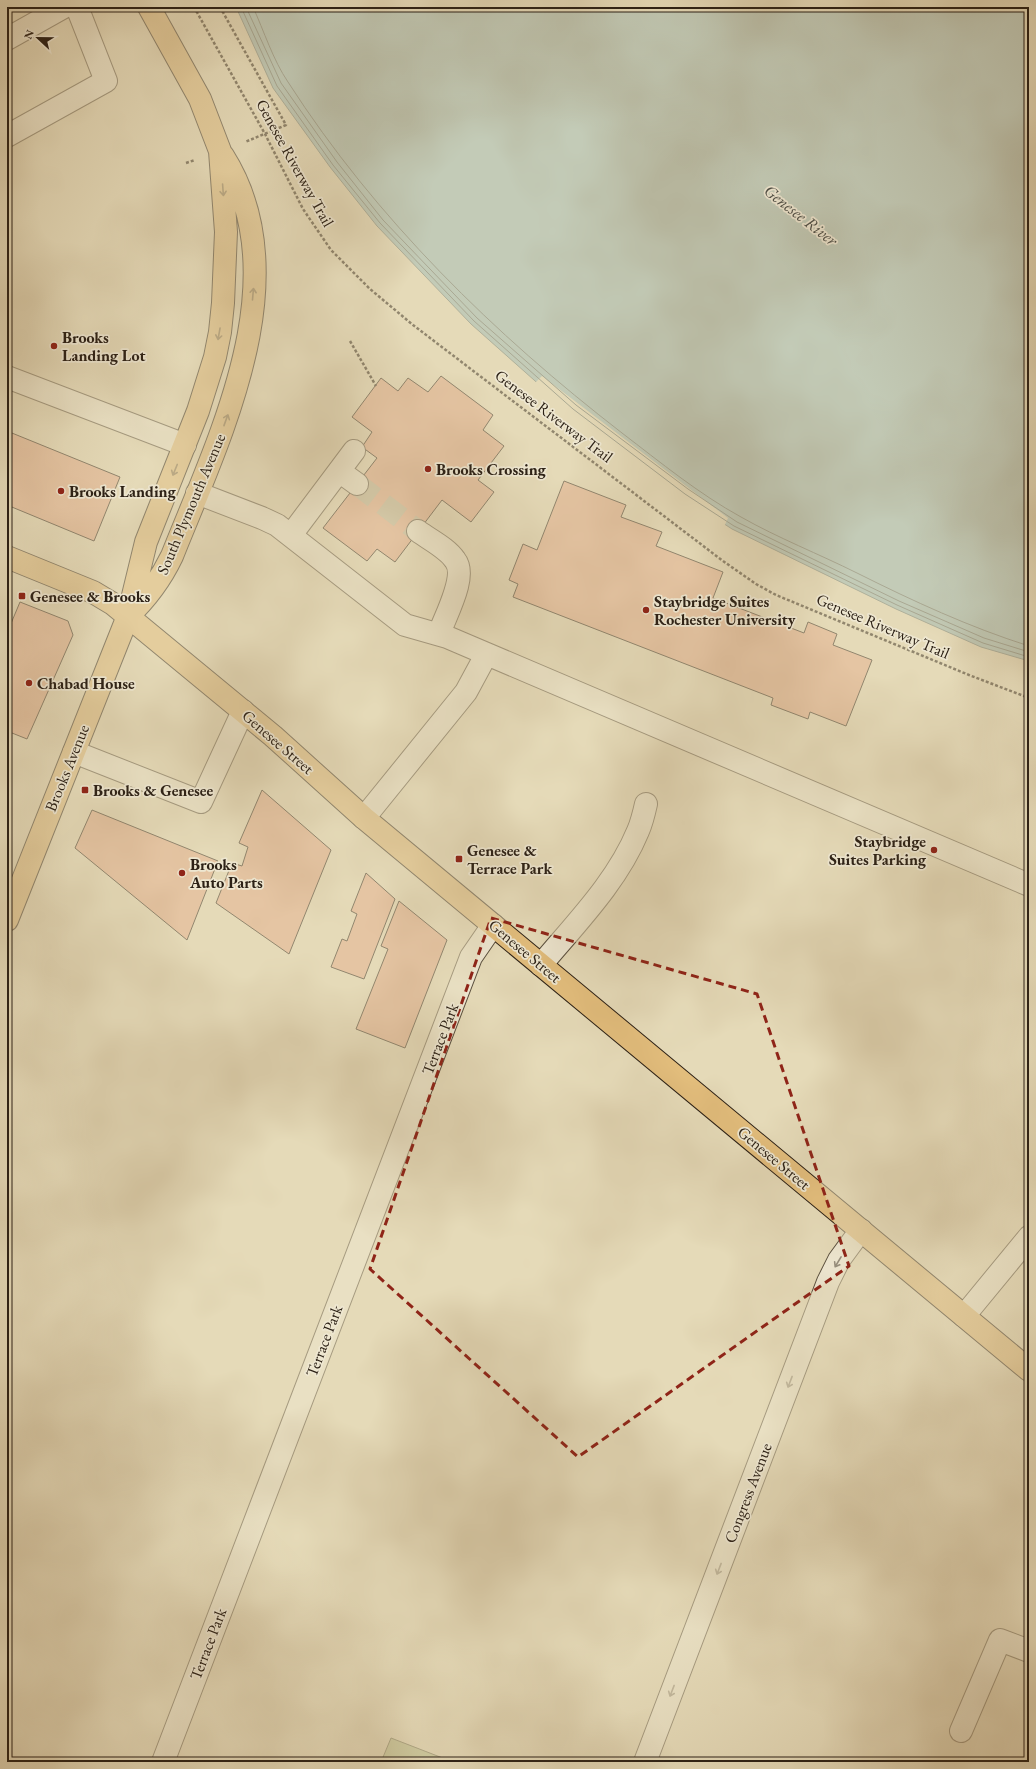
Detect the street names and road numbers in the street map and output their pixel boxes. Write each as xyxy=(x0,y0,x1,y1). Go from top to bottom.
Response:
street label: Genesee Riverway Trail xyxy=(251,96,339,231)
street label: Genesee Riverway Trail xyxy=(491,365,617,467)
street label: South Plymouth Avenue xyxy=(152,430,230,578)
street label: Genesee Riverway Trail xyxy=(813,588,953,664)
street label: Genesee Street xyxy=(238,705,318,779)
street label: Brooks Avenue xyxy=(40,721,94,815)
street label: Genesee Street xyxy=(484,915,566,987)
street label: Terrace Park xyxy=(417,1000,463,1078)
street label: Genesee Street xyxy=(733,1122,815,1194)
street label: Terrace Park xyxy=(301,1302,347,1380)
street label: Congress Avenue xyxy=(719,1440,777,1546)
street label: Terrace Park xyxy=(185,1605,231,1683)

